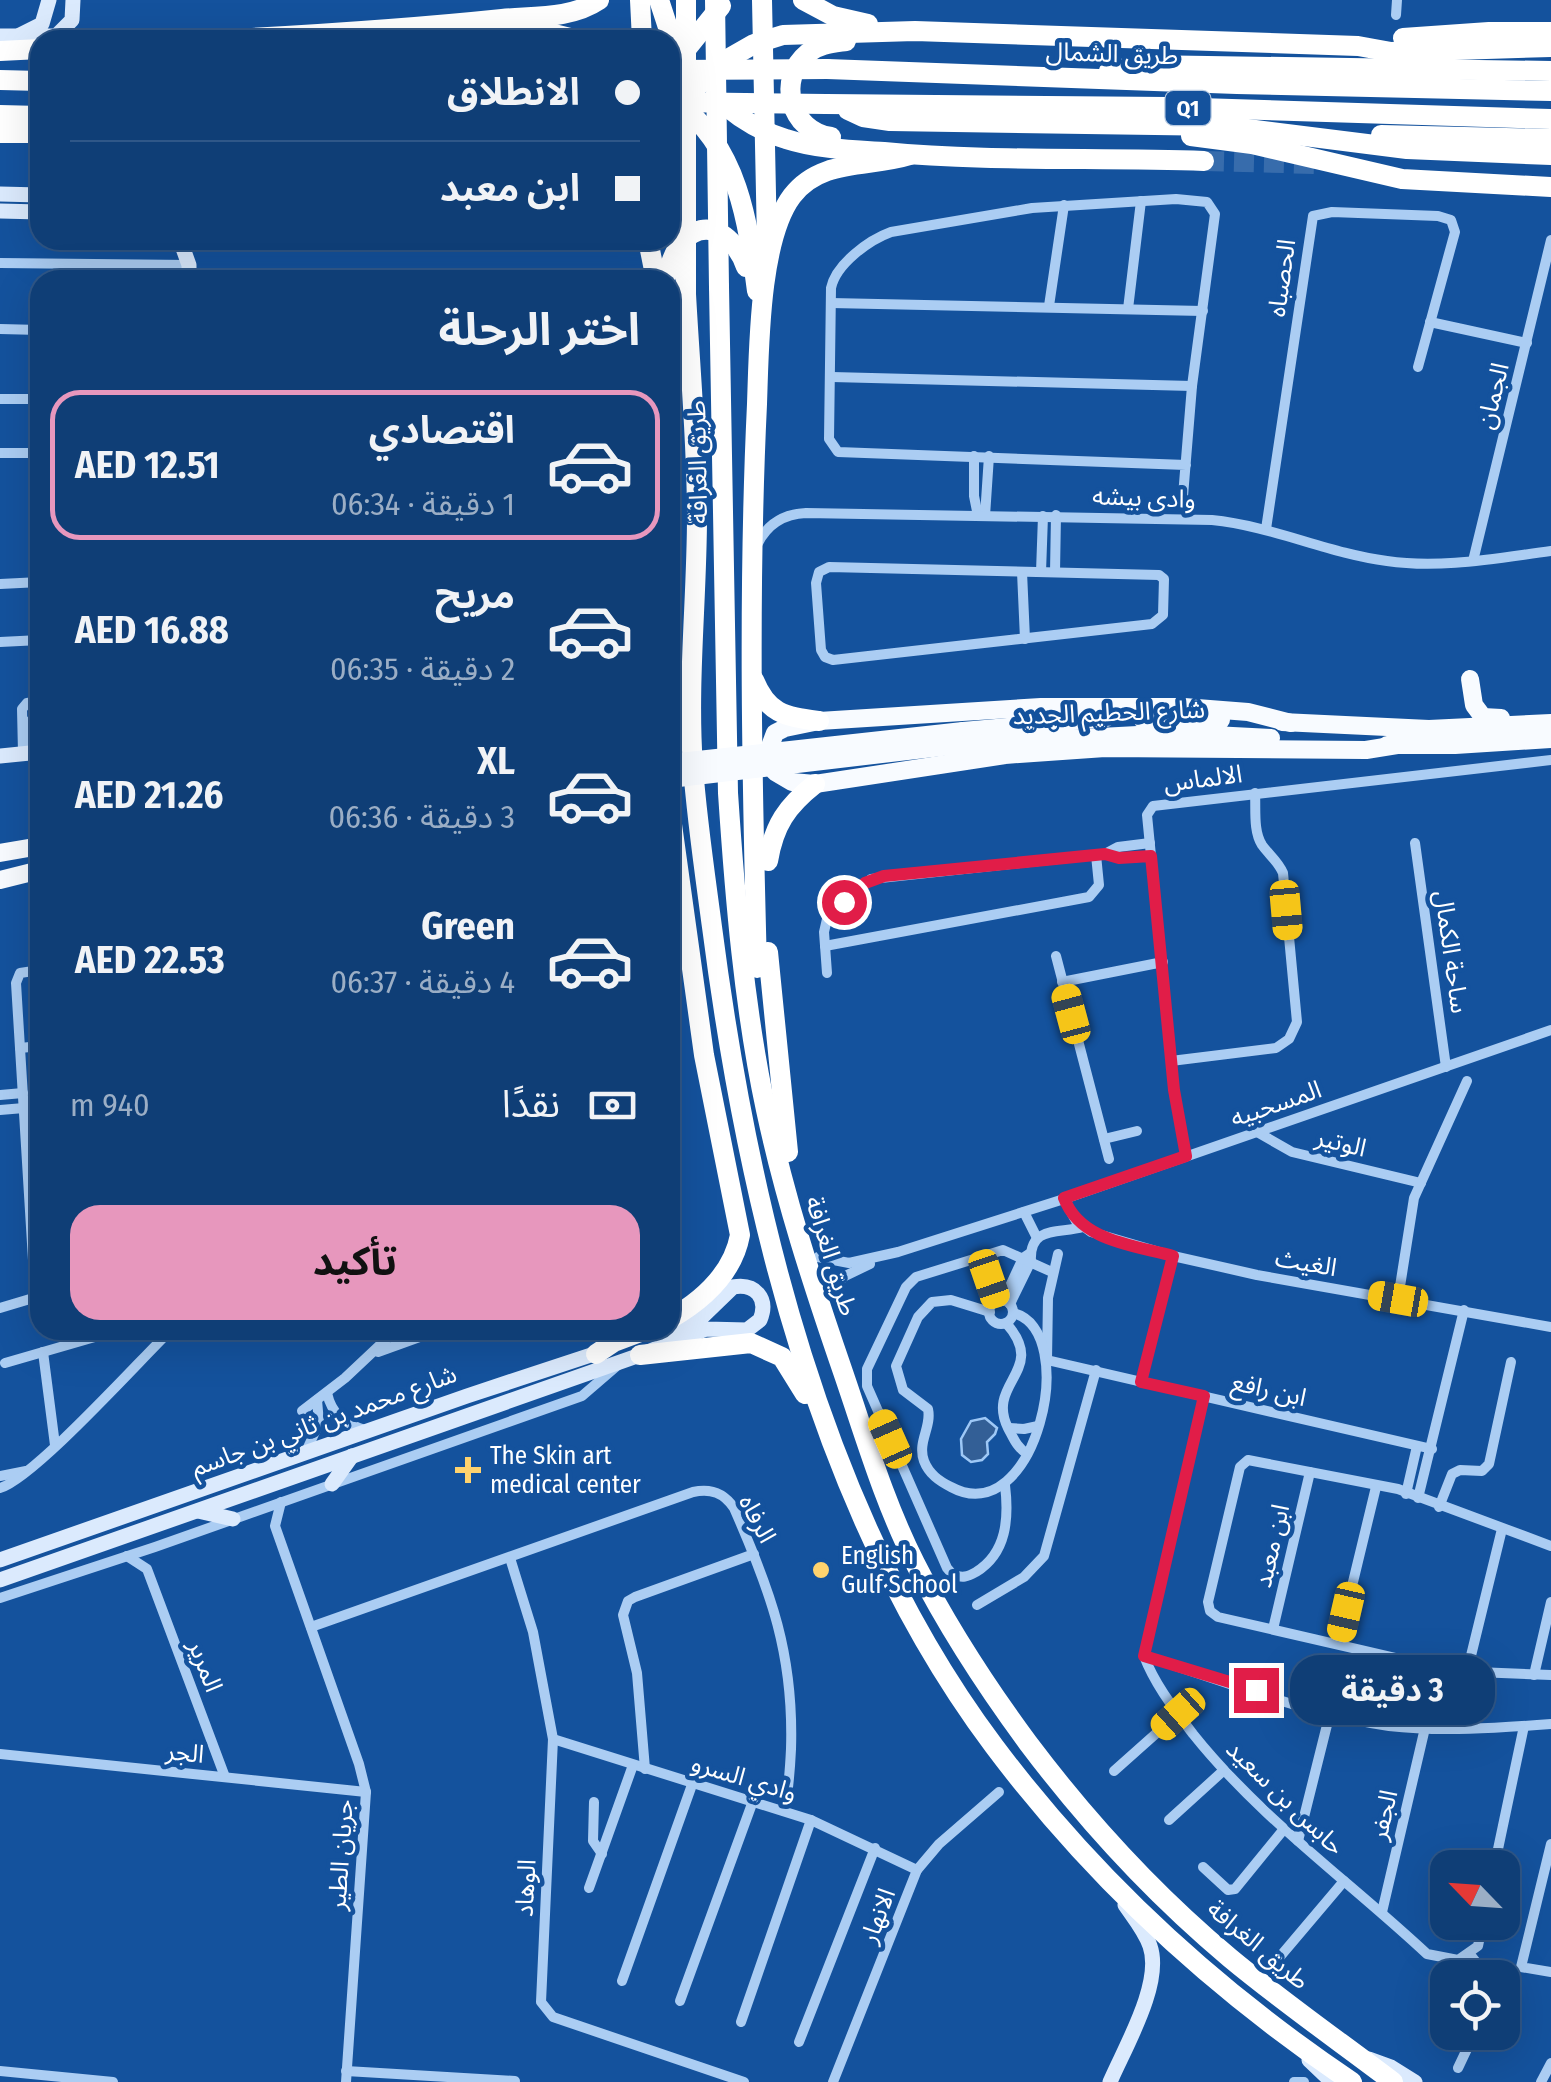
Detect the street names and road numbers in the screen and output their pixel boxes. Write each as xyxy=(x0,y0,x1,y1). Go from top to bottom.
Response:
street label: طريق الشمال xyxy=(1045,37,1179,71)
road number: Q1 xyxy=(1166,91,1210,125)
street label: الحصباه xyxy=(1262,237,1302,319)
street label: الجمان xyxy=(1470,360,1516,432)
street label: طريق الغرافة xyxy=(682,400,714,524)
street label: وادى بيشه xyxy=(1092,481,1196,515)
street label: شارع الحطيم الجديد xyxy=(1012,695,1206,735)
street label: الالماس xyxy=(1162,759,1244,799)
street label: ساحة الكمال xyxy=(1428,889,1474,1015)
street label: المسحبيه xyxy=(1227,1074,1325,1134)
street label: الوتير xyxy=(1312,1122,1369,1164)
street label: طريق الغرافة xyxy=(799,1192,863,1320)
street label: الغيث xyxy=(1273,1243,1339,1283)
street label: شارع محمد بن ثاني بن جاسم xyxy=(187,1359,462,1487)
street label: ابن رافع xyxy=(1228,1367,1309,1416)
street label: الرفاه xyxy=(732,1490,782,1548)
street label: ابن معبد xyxy=(1248,1501,1296,1591)
street label: المرير xyxy=(181,1635,229,1696)
street label: حابس بن سعيد xyxy=(1220,1734,1350,1862)
street label: الجر xyxy=(163,1736,206,1770)
street label: وادي السرو xyxy=(687,1748,800,1812)
street label: الجفر xyxy=(1363,1787,1404,1844)
street label: جريان الطير xyxy=(322,1799,360,1912)
street label: الوهاد xyxy=(510,1858,542,1918)
street label: الانهار xyxy=(854,1884,902,1949)
street label: طريق الغرافة xyxy=(1201,1894,1315,1996)

